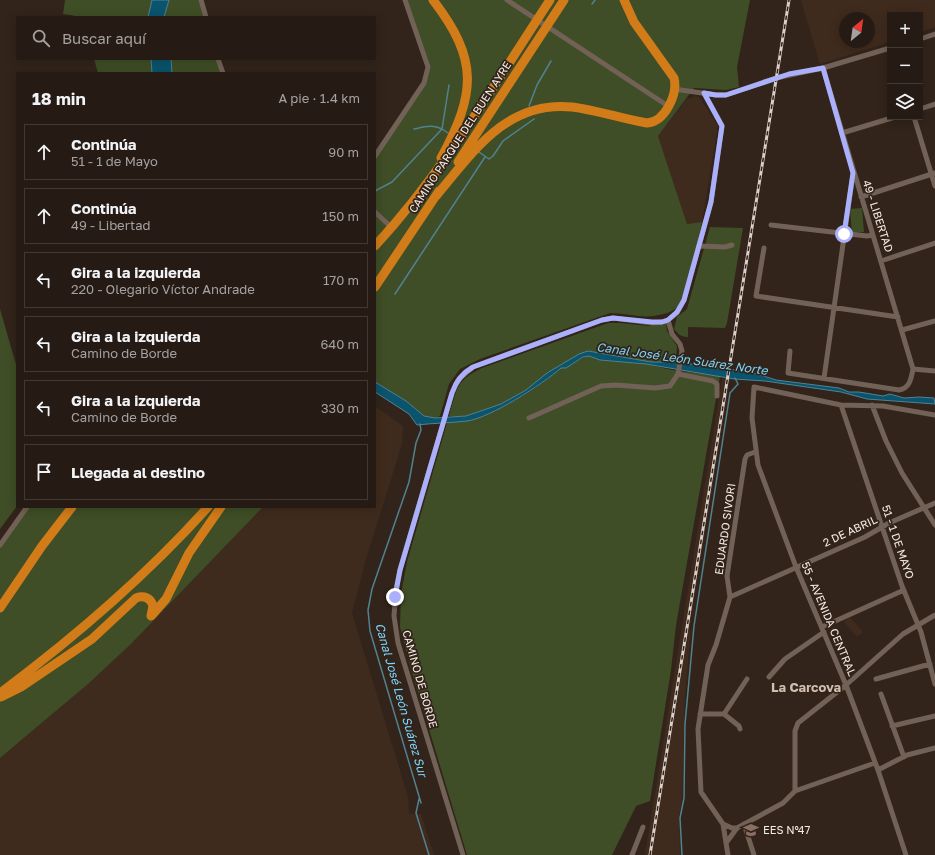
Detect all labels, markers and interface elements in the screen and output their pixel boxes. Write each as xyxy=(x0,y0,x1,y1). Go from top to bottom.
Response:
north arrow xyxy=(839,12,875,48)
map controls xyxy=(887,12,923,120)
button: + xyxy=(887,12,923,48)
search box xyxy=(16,16,376,60)
icon: search xyxy=(30,27,52,49)
text: Buscar aquí xyxy=(62,29,146,47)
button: − xyxy=(887,48,923,84)
street label: CAMINO PARQUE DEL BUEN AYRE xyxy=(406,58,514,215)
button: layers xyxy=(887,84,923,120)
text: 18 min xyxy=(32,88,86,109)
text: A pie · 1.4 km xyxy=(278,90,360,106)
text: Continúa xyxy=(71,135,137,153)
icon: ahead xyxy=(33,141,55,163)
text: 90 m xyxy=(328,144,359,160)
text: 51 - 1 de Mayo xyxy=(71,153,158,169)
street label: 49 - LIBERTAD xyxy=(861,178,896,254)
text: Continúa xyxy=(71,199,137,217)
icon: ahead xyxy=(33,205,55,227)
text: 150 m xyxy=(322,208,359,224)
text: 49 - Libertad xyxy=(71,217,151,233)
route start xyxy=(835,225,853,243)
text: Gira a la izquierda xyxy=(71,263,201,281)
icon: left xyxy=(33,269,55,291)
text: 170 m xyxy=(323,272,359,288)
text: 220 - Olegario Víctor Andrade xyxy=(71,281,255,297)
text: Gira a la izquierda xyxy=(71,327,201,345)
icon: left xyxy=(33,333,55,355)
text: 640 m xyxy=(320,336,359,352)
water label: Canal José León Suárez Norte xyxy=(595,339,770,378)
text: Camino de Borde xyxy=(71,345,177,361)
text: Gira a la izquierda xyxy=(71,391,201,409)
icon: left xyxy=(33,397,55,419)
text: 330 m xyxy=(321,400,359,416)
text: Camino de Borde xyxy=(71,409,177,425)
icon: arrive xyxy=(33,461,55,483)
text: Llegada al destino xyxy=(71,463,205,481)
street label: EDUARDO SIVORI xyxy=(712,482,737,576)
street label: 51 - 1 DE MAYO xyxy=(880,503,917,580)
street label: 2 DE ABRIL xyxy=(821,512,880,549)
street label: 55 - AVENIDA CENTRAL xyxy=(799,560,860,679)
route end xyxy=(386,588,404,606)
water label: Canal José León Suárez Sur xyxy=(372,621,431,781)
street label: CAMINO DE BORDE xyxy=(400,628,441,730)
district label: La Carcova xyxy=(771,679,841,695)
school or university icon: EES N°47 xyxy=(742,821,760,839)
place label: EES N°47 xyxy=(763,823,811,836)

